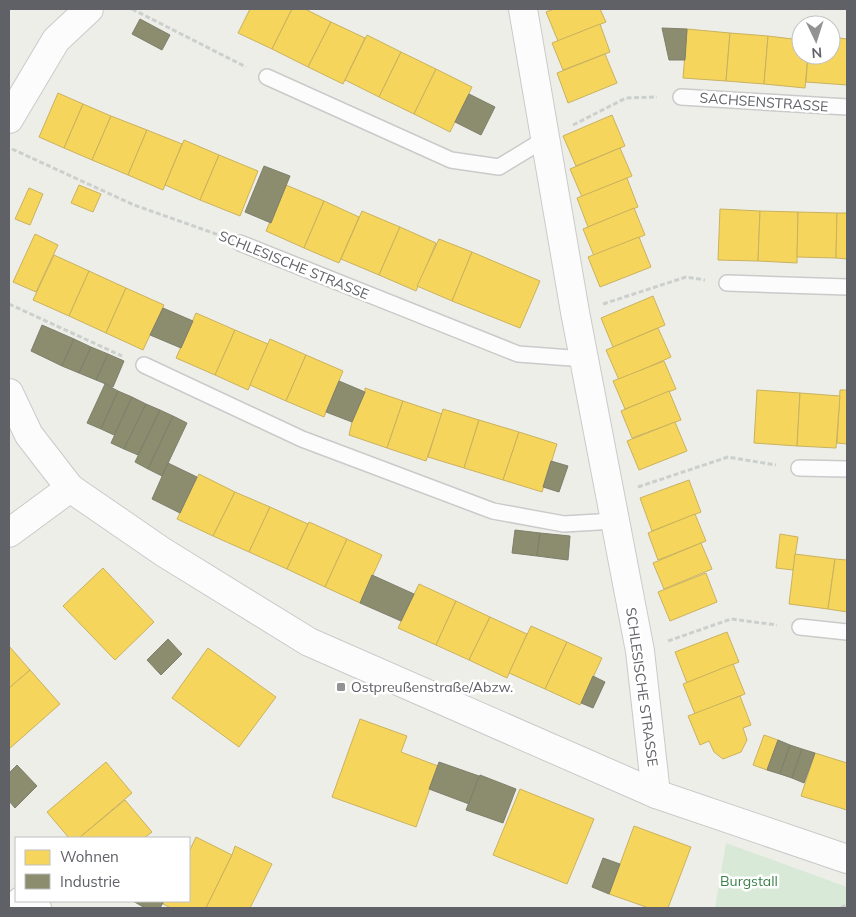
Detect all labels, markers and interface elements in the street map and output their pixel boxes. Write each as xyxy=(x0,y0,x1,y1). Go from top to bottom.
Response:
north arrow xyxy=(791,15,841,65)
text: N xyxy=(811,44,823,62)
street label: SACHSENSTRASSE xyxy=(699,89,829,115)
street label: SCHLESISCHE STRASSE xyxy=(216,227,372,303)
street label: SCHLESISCHE STRASSE xyxy=(622,606,662,768)
place label: Ostpreußenstraße/Abzw. xyxy=(351,678,513,696)
marker: Ostpreußenstraße/Abzw. xyxy=(335,681,347,693)
legend xyxy=(15,837,190,902)
text: Wohnen xyxy=(60,847,119,866)
text: Industrie xyxy=(60,872,120,891)
park label: Burgstall xyxy=(720,872,778,890)

